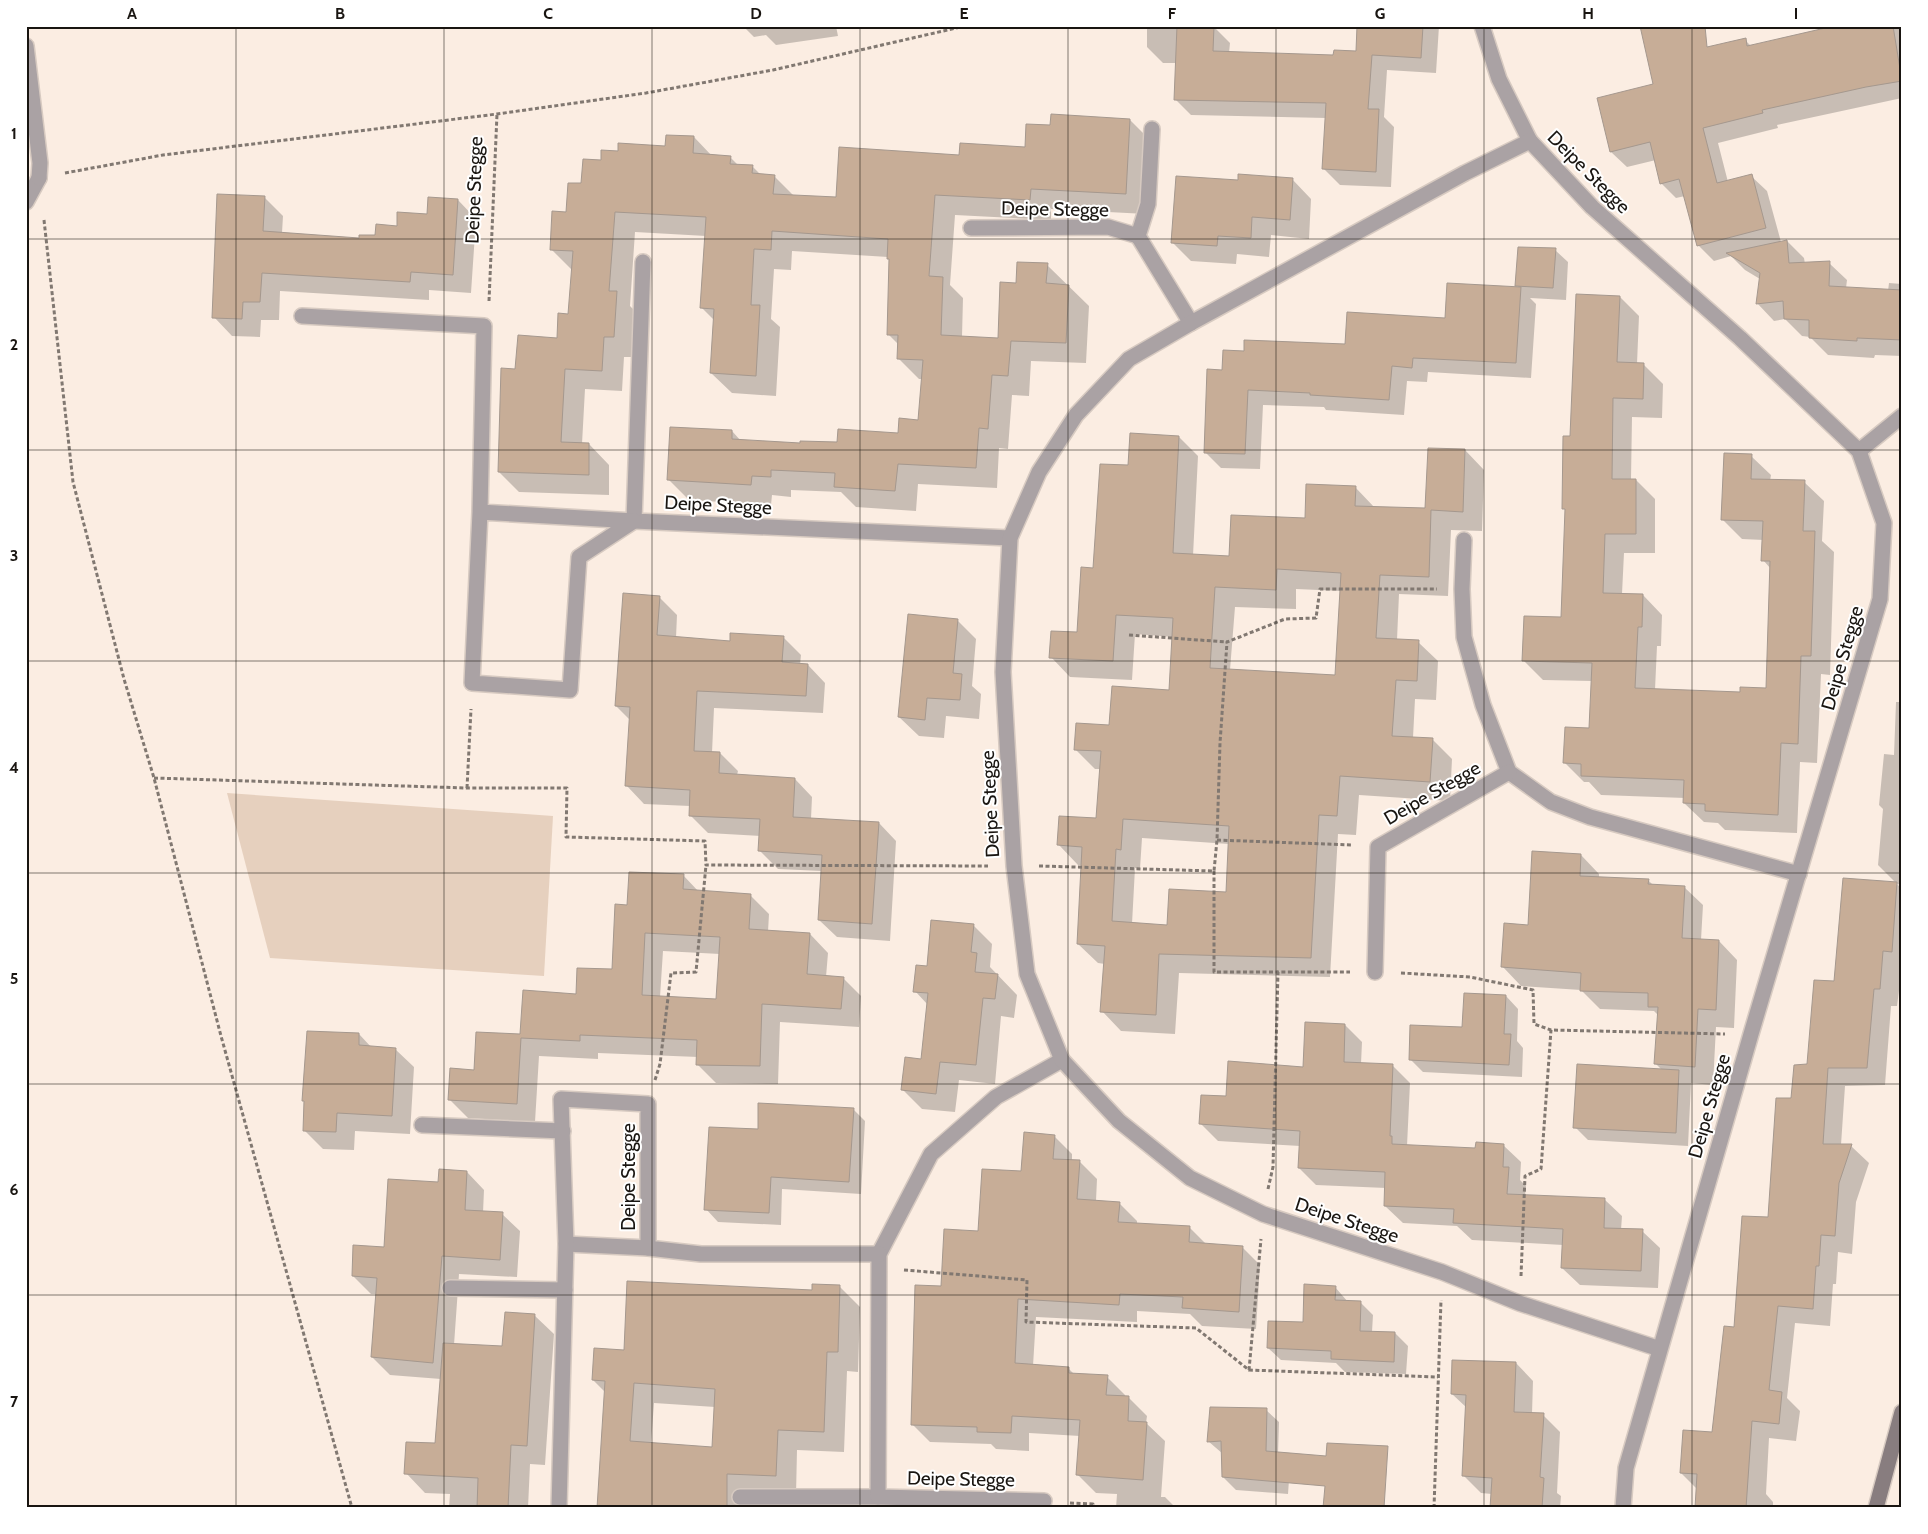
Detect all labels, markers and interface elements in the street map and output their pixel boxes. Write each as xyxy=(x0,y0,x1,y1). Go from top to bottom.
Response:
text: A xyxy=(127,4,137,23)
text: B xyxy=(335,4,345,23)
text: C xyxy=(543,4,553,23)
text: D xyxy=(750,4,762,23)
text: E xyxy=(959,4,969,23)
text: F xyxy=(1168,4,1177,23)
text: G xyxy=(1375,4,1385,23)
text: H xyxy=(1582,4,1594,23)
text: I xyxy=(1794,4,1798,23)
text: 1 xyxy=(11,124,17,143)
street label: Deipe Stegge xyxy=(1543,126,1635,218)
street label: Deipe Stegge xyxy=(461,136,487,244)
street label: Deipe Stegge xyxy=(1001,197,1109,221)
text: 2 xyxy=(10,335,18,354)
street label: Deipe Stegge xyxy=(664,491,773,519)
text: 3 xyxy=(10,546,18,565)
street label: Deipe Stegge xyxy=(1816,603,1868,713)
street label: Deipe Stegge xyxy=(976,749,1004,858)
street label: Deipe Stegge xyxy=(1380,756,1485,830)
text: 4 xyxy=(9,758,19,777)
text: 5 xyxy=(10,969,18,988)
street label: Deipe Stegge xyxy=(1683,1051,1735,1161)
street label: Deipe Stegge xyxy=(617,1123,640,1231)
text: 6 xyxy=(10,1180,19,1199)
street label: Deipe Stegge xyxy=(1292,1192,1402,1248)
text: 7 xyxy=(10,1392,19,1411)
street label: Deipe Stegge xyxy=(907,1467,1015,1491)

